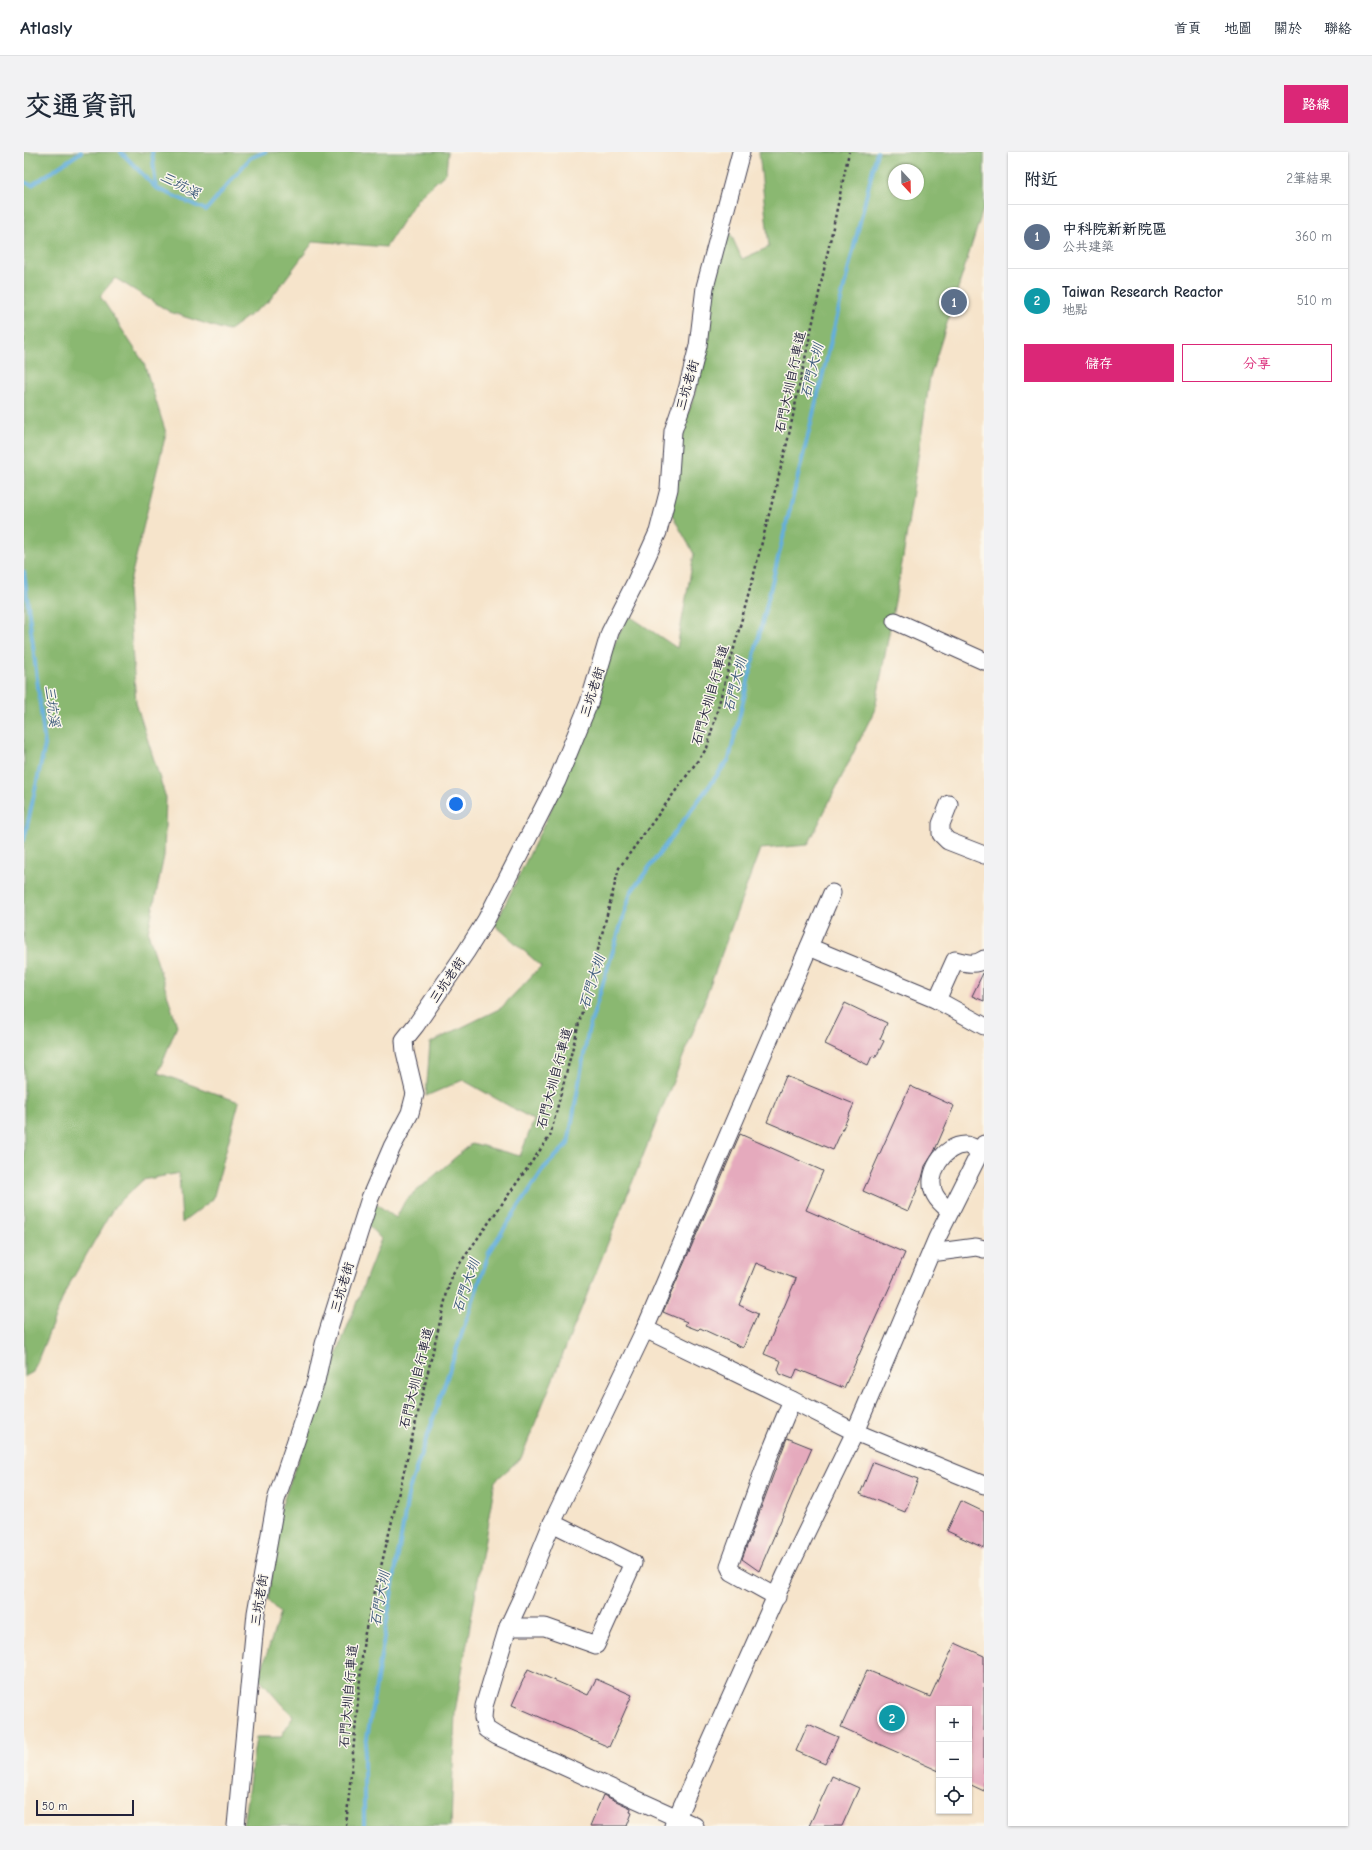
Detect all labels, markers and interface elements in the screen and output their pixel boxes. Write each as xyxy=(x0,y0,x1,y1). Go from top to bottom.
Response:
text: Atlasly xyxy=(20,17,72,39)
text: 首頁 xyxy=(1174,20,1202,37)
text: 地圖 xyxy=(1224,20,1252,37)
text: 關於 xyxy=(1274,20,1302,37)
text: 聯絡 xyxy=(1324,20,1352,37)
button: 路線 xyxy=(1284,85,1348,123)
text: 交通資訊 xyxy=(24,90,136,122)
north arrow xyxy=(888,164,924,200)
water label: 三坑溪 xyxy=(157,168,203,203)
text: 附近 xyxy=(1024,170,1058,189)
text: 2筆結果 xyxy=(1286,171,1332,186)
text: 中科院新新院區 xyxy=(1062,220,1167,238)
text: 1 xyxy=(1034,229,1040,244)
text: 360 m xyxy=(1295,229,1332,244)
text: 公共建築 xyxy=(1062,239,1114,254)
text: Taiwan Research Reactor xyxy=(1062,283,1223,301)
pin: 1 xyxy=(941,287,967,317)
text: 2 xyxy=(1034,293,1040,308)
text: 510 m xyxy=(1297,293,1332,308)
text: 地點 xyxy=(1062,302,1088,317)
street label: 石門大圳自行車道 xyxy=(772,330,808,434)
water label: 石門大圳 xyxy=(797,340,828,400)
button: 儲存 xyxy=(1024,344,1174,382)
button: 分享 xyxy=(1182,344,1332,382)
street label: 三坑老街 xyxy=(673,358,701,412)
street label: 石門大圳自行車道 xyxy=(688,643,732,747)
water label: 石門大圳 xyxy=(720,654,751,714)
street label: 三坑老街 xyxy=(577,665,607,719)
water label: 三坑溪 xyxy=(41,684,63,729)
your location xyxy=(446,794,466,814)
water label: 石門大圳 xyxy=(576,951,609,1011)
street label: 三坑老街 xyxy=(426,954,468,1006)
street label: 石門大圳自行車道 xyxy=(533,1026,575,1130)
water label: 石門大圳 xyxy=(449,1255,484,1315)
street label: 三坑老街 xyxy=(327,1260,357,1314)
street label: 石門大圳自行車道 xyxy=(396,1326,436,1430)
water label: 石門大圳 xyxy=(367,1568,394,1628)
street label: 三坑老街 xyxy=(248,1573,270,1627)
street label: 石門大圳自行車道 xyxy=(336,1644,360,1748)
pin: 2 xyxy=(879,1703,905,1733)
map controls xyxy=(936,1706,972,1814)
button: + xyxy=(936,1706,972,1742)
button: − xyxy=(936,1742,972,1778)
button: locate xyxy=(936,1778,972,1814)
scale bar xyxy=(36,1798,134,1817)
text: 50 m xyxy=(42,1800,67,1813)

